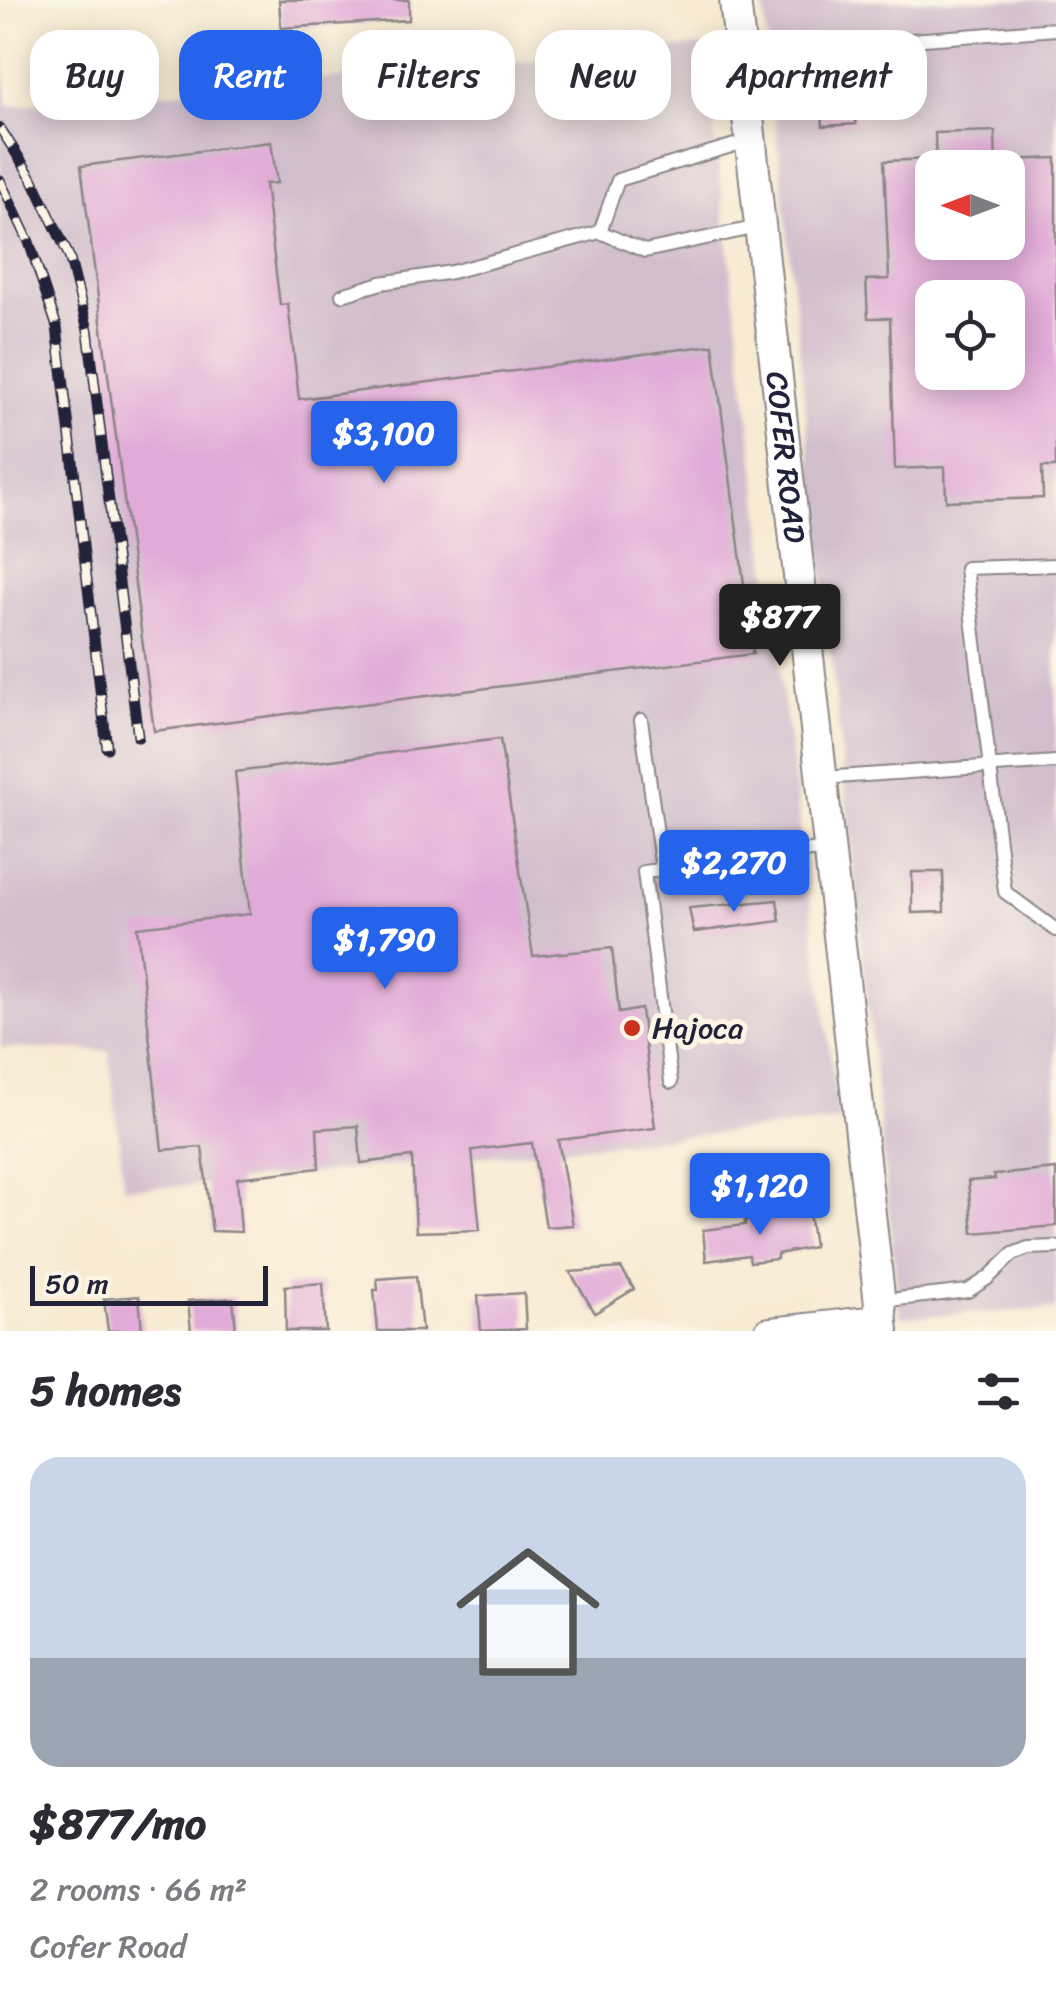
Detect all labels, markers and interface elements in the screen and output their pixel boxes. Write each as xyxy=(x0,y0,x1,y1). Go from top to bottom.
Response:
chip: Buy xyxy=(30,30,159,120)
chip: Rent xyxy=(179,30,322,120)
chip: Filters xyxy=(342,30,515,120)
chip: New xyxy=(535,30,671,120)
chip: Apartment xyxy=(691,30,927,120)
north arrow xyxy=(915,150,1025,260)
map controls xyxy=(915,150,1025,390)
button: locate xyxy=(915,280,1025,390)
street label: COFER ROAD xyxy=(749,369,822,546)
pin: $3,100 xyxy=(303,401,465,486)
text: $3,100 xyxy=(333,405,435,462)
pin: $877 xyxy=(721,584,839,669)
text: $877 xyxy=(741,588,819,645)
pin: $2,270 xyxy=(653,830,815,915)
text: $2,270 xyxy=(681,834,787,891)
pin: $1,790 xyxy=(304,907,466,992)
text: $1,790 xyxy=(334,911,436,968)
place label: Hajoca xyxy=(652,1001,743,1055)
marker: Hajoca xyxy=(621,1017,643,1039)
pin: $1,120 xyxy=(679,1153,841,1238)
text: $1,120 xyxy=(712,1157,808,1214)
text: 50 m xyxy=(45,1259,109,1308)
scale bar xyxy=(30,1261,268,1306)
text: 5 homes xyxy=(30,1354,181,1428)
icon: filters xyxy=(971,1364,1026,1419)
icon: home xyxy=(438,1522,618,1702)
text: $877/mo xyxy=(30,1787,206,1861)
text: 2 rooms · 66 m² xyxy=(30,1861,247,1918)
text: Cofer Road xyxy=(30,1918,186,1975)

